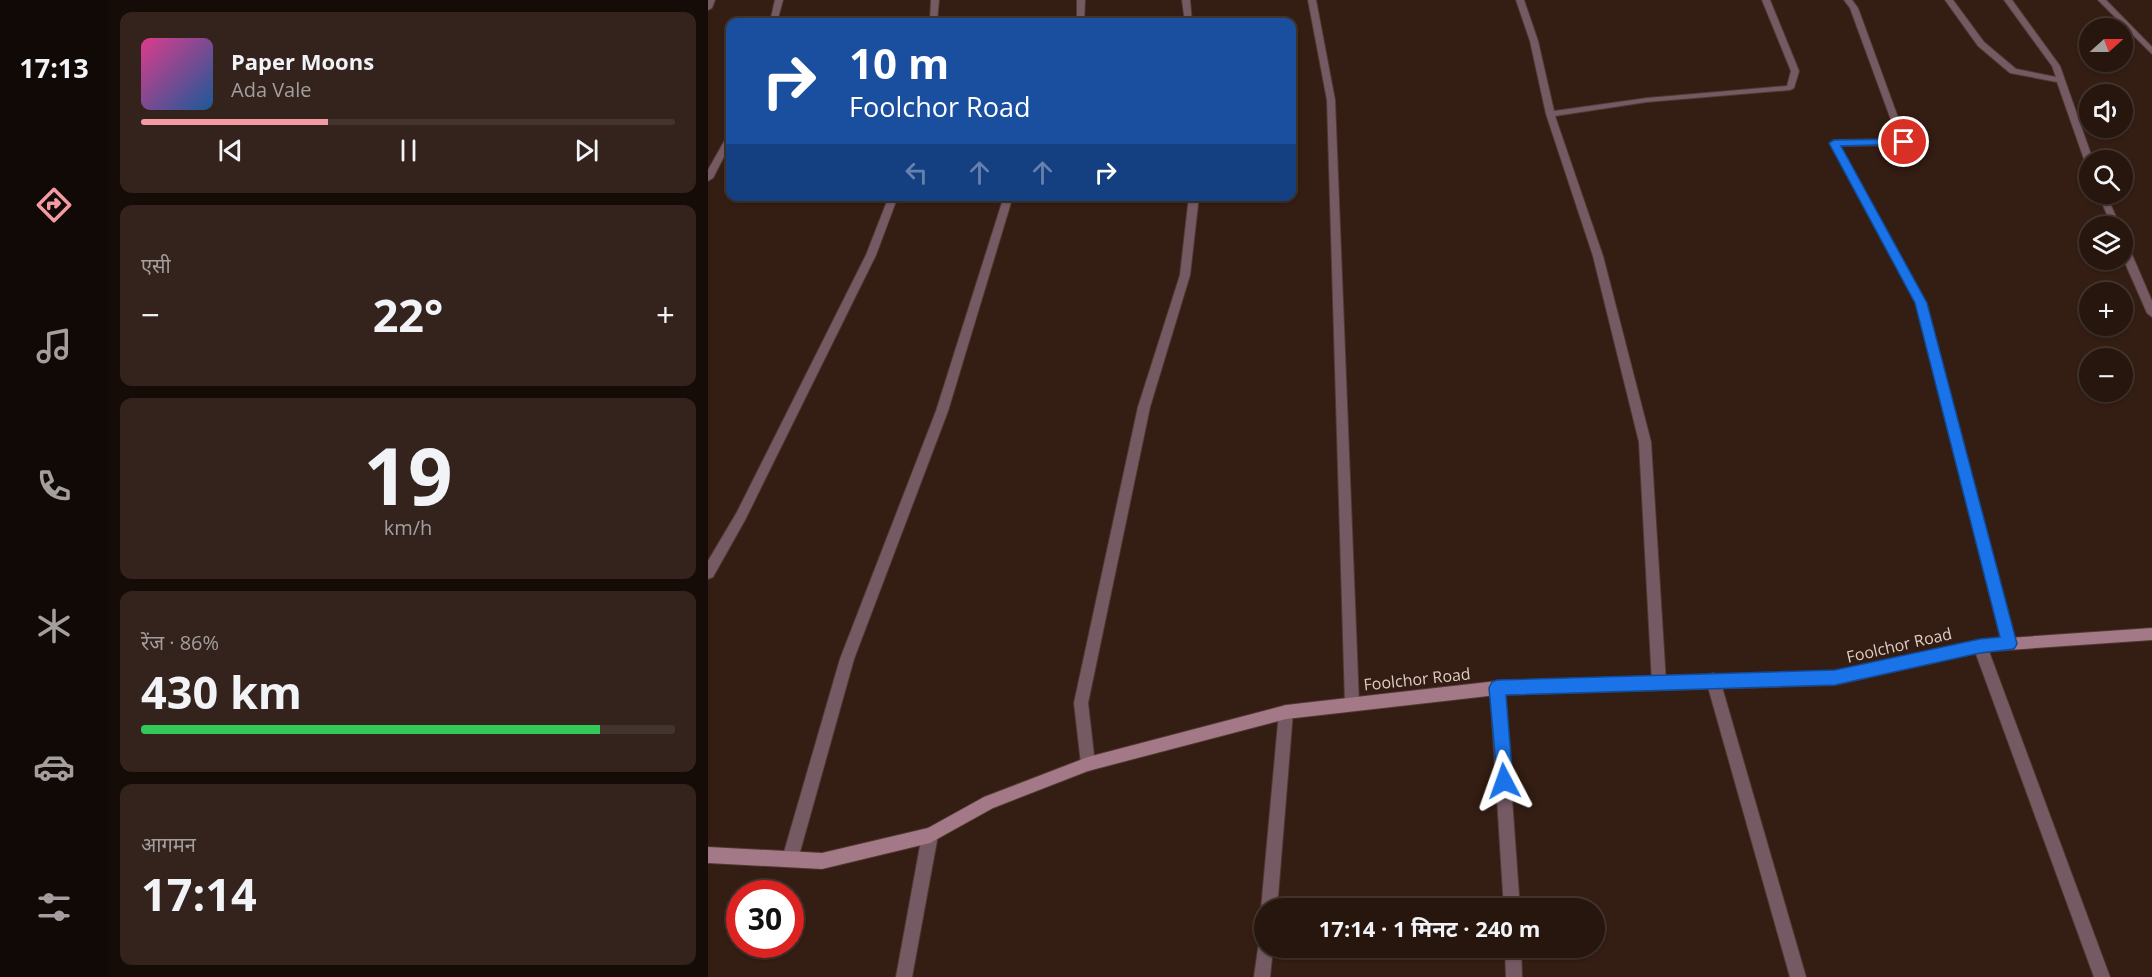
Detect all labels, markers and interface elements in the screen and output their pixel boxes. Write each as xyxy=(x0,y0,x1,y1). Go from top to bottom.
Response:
north arrow xyxy=(2079,18,2133,72)
map controls xyxy=(2079,18,2133,402)
text: 10 m xyxy=(849,34,949,91)
icon: right xyxy=(750,42,828,120)
text: Paper Moons xyxy=(231,46,374,76)
text: 17:13 xyxy=(19,49,89,86)
text: Ada Vale xyxy=(231,76,312,103)
button: sound xyxy=(2079,84,2133,138)
text: Foolchor Road xyxy=(849,88,1030,125)
pin xyxy=(1878,116,1929,167)
icon: arrive xyxy=(1887,125,1920,158)
icon: previous xyxy=(214,134,247,167)
icon: pause xyxy=(392,134,425,167)
icon: next xyxy=(570,134,603,167)
button: search xyxy=(2079,150,2133,204)
icon: left xyxy=(900,156,933,189)
icon: ahead xyxy=(963,156,996,189)
icon: ahead xyxy=(1026,156,1059,189)
icon: right xyxy=(1089,156,1122,189)
icon: directions xyxy=(33,184,75,226)
button: layers xyxy=(2079,216,2133,270)
text: एसी xyxy=(141,252,171,279)
button: + xyxy=(2079,282,2133,336)
text: 22° xyxy=(373,284,443,345)
text: − xyxy=(141,292,160,337)
text: + xyxy=(656,292,675,337)
icon: music xyxy=(33,325,75,367)
button: − xyxy=(2079,348,2133,402)
text: 19 xyxy=(363,422,453,528)
icon: phone xyxy=(33,465,75,507)
text: km/h xyxy=(384,514,432,541)
icon: climate xyxy=(33,605,75,647)
street label: Foolchor Road xyxy=(1844,622,1954,668)
text: रेंज · 86% xyxy=(141,629,219,656)
text: 430 km xyxy=(141,661,302,722)
street label: Foolchor Road xyxy=(1362,662,1472,696)
icon: car xyxy=(33,746,75,788)
position arrow xyxy=(1472,749,1536,813)
text: आगमन xyxy=(141,831,196,858)
text: 17:14 xyxy=(141,863,257,924)
speed limit sign: 30 xyxy=(726,880,804,958)
icon: filters xyxy=(33,886,75,928)
text: 17:14 · 1 मिनट · 240 m xyxy=(1319,913,1540,943)

